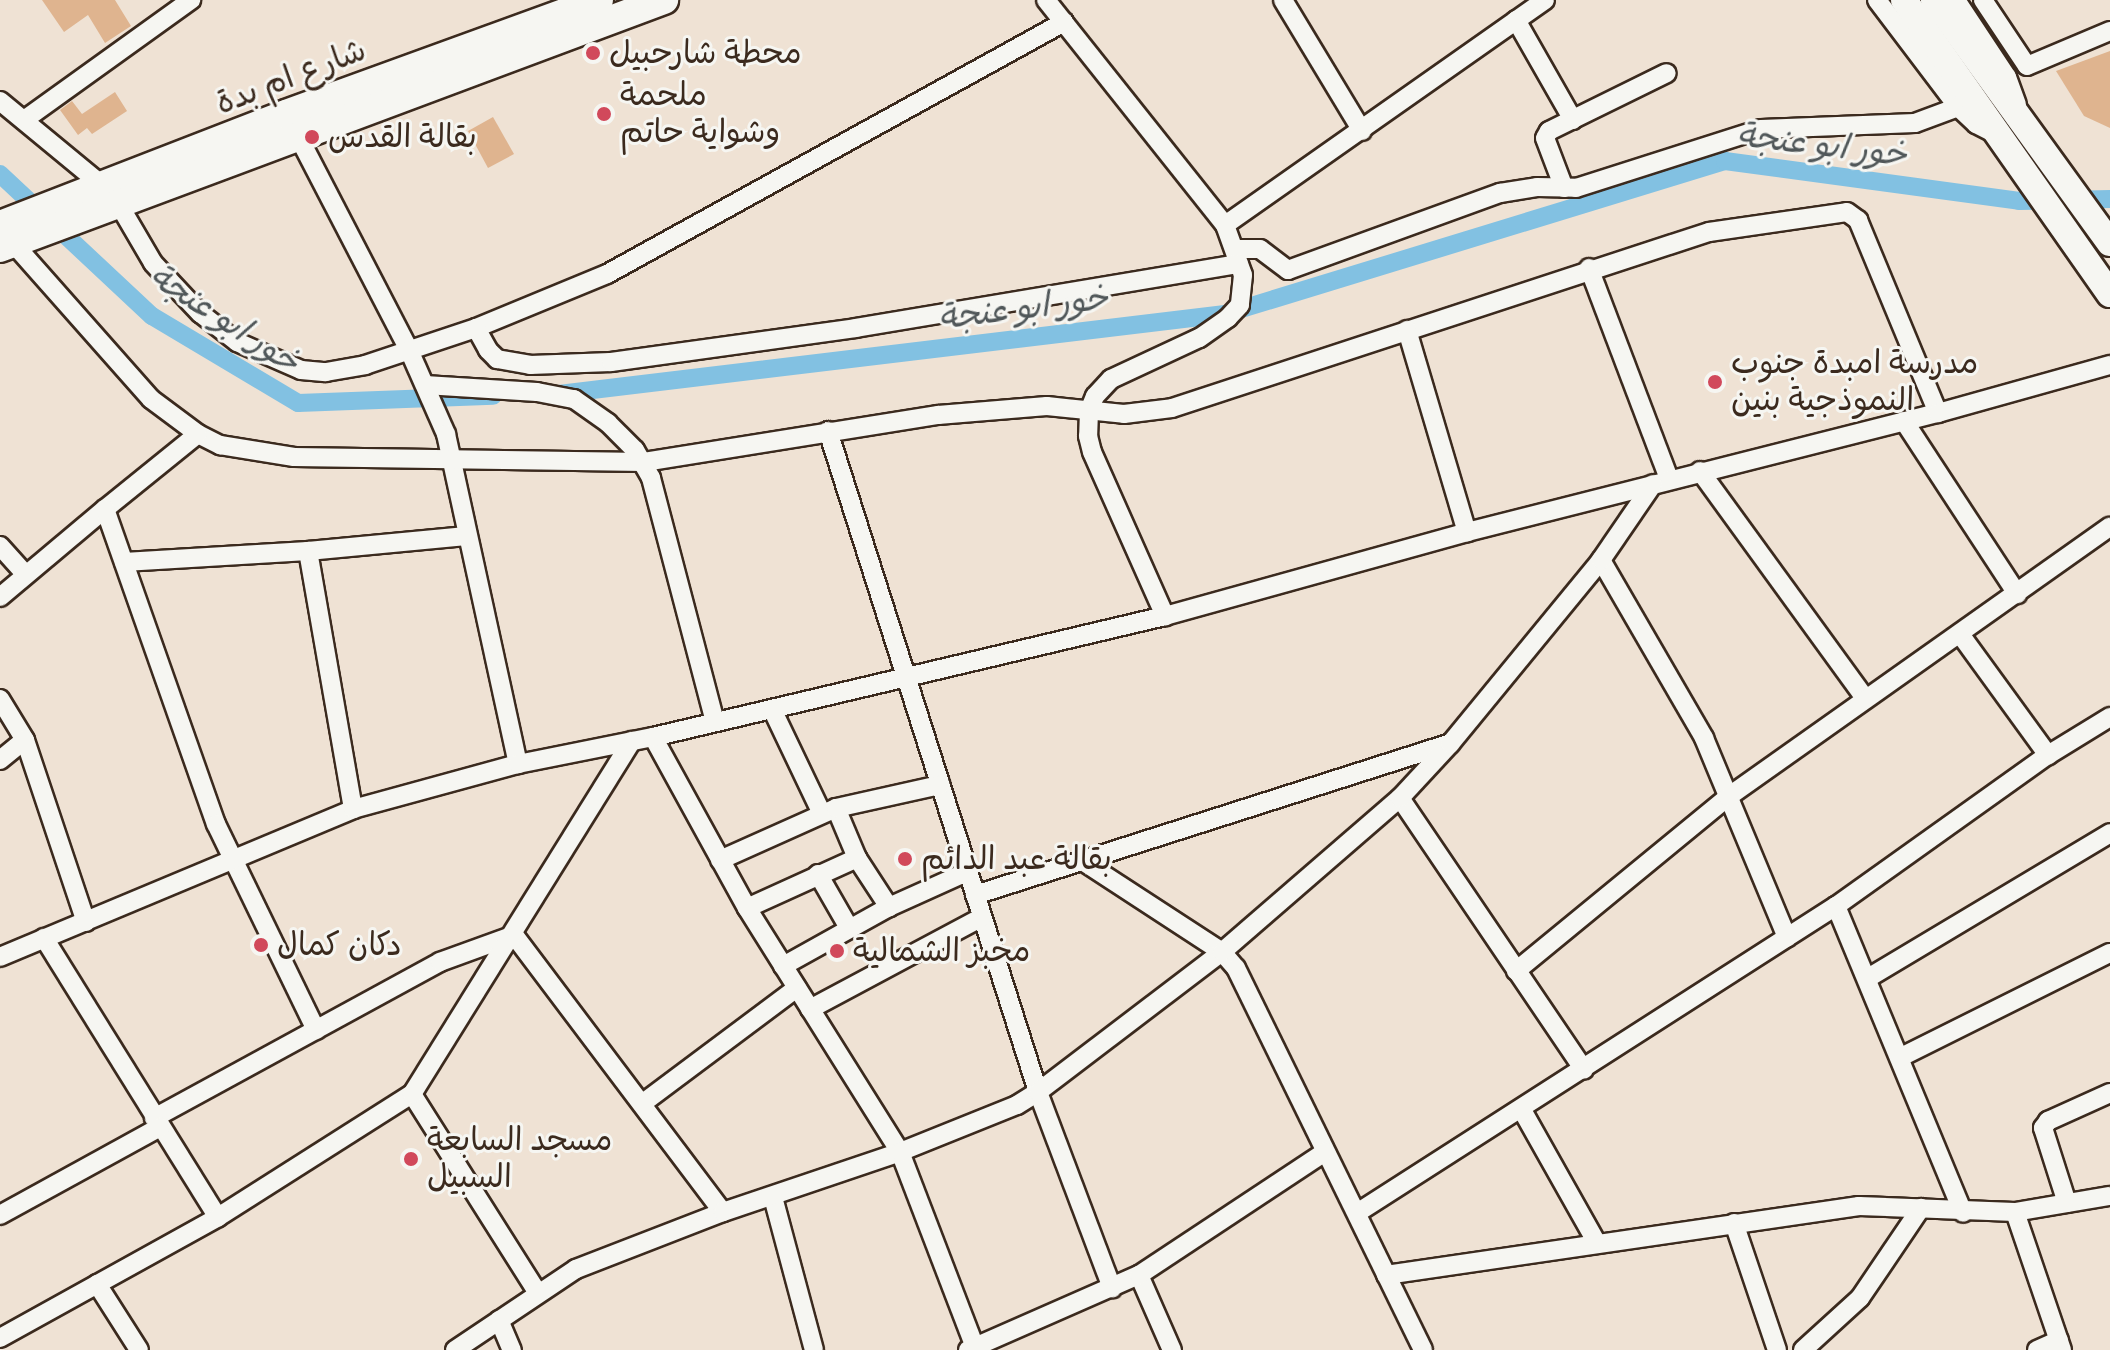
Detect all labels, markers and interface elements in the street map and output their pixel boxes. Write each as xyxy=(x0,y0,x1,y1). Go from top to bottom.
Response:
street label: شارع ام بدة xyxy=(211,31,371,123)
place label: محطة شارحبيل xyxy=(609,34,802,72)
marker: محطة شارحبيل xyxy=(584,44,602,62)
place label: ملحمة وشواية حاتم xyxy=(620,77,780,152)
marker: ملحمة وشواية حاتم xyxy=(595,105,613,123)
water label: خور ابو عنجة xyxy=(1735,113,1909,175)
place label: بقالة القدس xyxy=(328,118,477,156)
marker: بقالة القدس xyxy=(303,128,321,146)
water label: خور ابو عنجة xyxy=(142,254,308,382)
water label: خور ابو عنجة xyxy=(936,276,1110,338)
place label: مدرسة امبدة جنوب النموذجية بنين xyxy=(1731,345,1978,420)
marker: مدرسة امبدة جنوب النموذجية بنين xyxy=(1706,373,1724,391)
place label: بقالة عبد الدائم xyxy=(921,840,1112,878)
marker: بقالة عبد الدائم xyxy=(896,850,914,868)
place label: دكان كمال xyxy=(277,926,402,964)
place label: مخبز الشمالية xyxy=(853,932,1030,970)
marker: دكان كمال xyxy=(252,936,270,954)
marker: مخبز الشمالية xyxy=(828,942,846,960)
place label: مسجد السابعة السبيل xyxy=(427,1122,612,1197)
marker: مسجد السابعة السبيل xyxy=(402,1150,420,1168)

